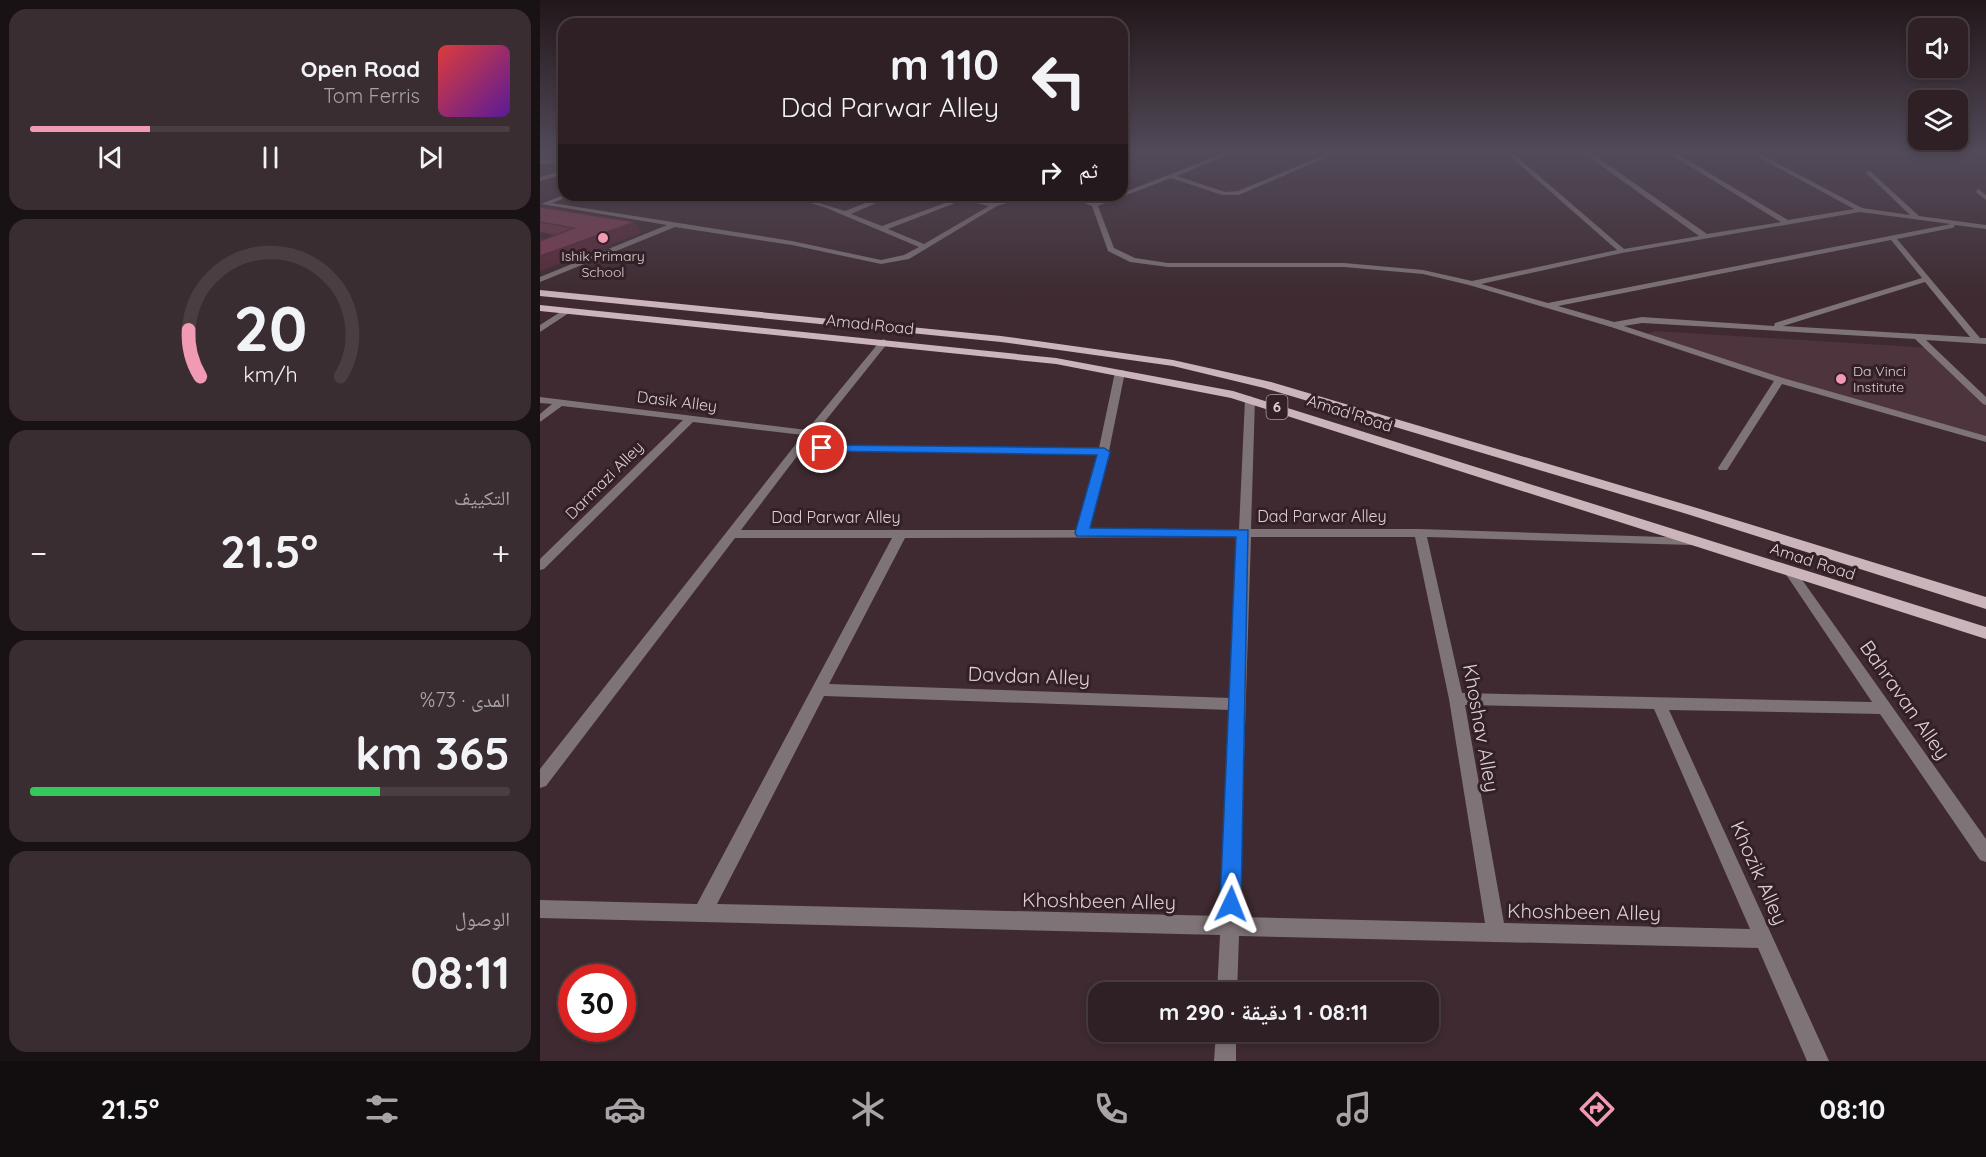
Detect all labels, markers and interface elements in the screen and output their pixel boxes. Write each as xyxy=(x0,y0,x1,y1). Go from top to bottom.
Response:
map controls xyxy=(1908,18,1968,150)
button: sound xyxy=(1908,18,1968,78)
text: 110 m xyxy=(890,38,999,91)
icon: left xyxy=(1020,42,1098,120)
text: Open Road xyxy=(301,55,420,83)
text: Tom Ferris xyxy=(323,83,420,108)
text: Dad Parwar Alley xyxy=(781,90,999,124)
button: layers xyxy=(1908,90,1968,150)
icon: previous xyxy=(94,141,127,174)
icon: pause xyxy=(254,141,287,174)
icon: next xyxy=(414,141,447,174)
icon: right xyxy=(1034,156,1067,189)
text: ثم xyxy=(1079,156,1098,184)
marker: Ishik Primary School xyxy=(596,231,610,245)
place label: Ishik Primary School xyxy=(561,247,645,281)
text: 20 xyxy=(233,289,307,367)
street label: Amad Road xyxy=(825,309,915,339)
text: km/h xyxy=(243,362,297,388)
place label: Da Vinci Institute xyxy=(1853,362,1906,396)
marker: Da Vinci Institute xyxy=(1834,372,1848,386)
street label: Dasik Alley xyxy=(636,386,718,416)
street label: Amad Road xyxy=(1305,390,1395,436)
road number: 6 xyxy=(1266,395,1288,419)
pin xyxy=(796,422,847,473)
icon: arrive xyxy=(805,431,838,464)
street label: Darmazi Alley xyxy=(561,437,647,523)
text: التكييف xyxy=(454,485,510,510)
street label: Dad Parwar Alley xyxy=(1257,506,1387,526)
street label: Dad Parwar Alley xyxy=(771,507,901,527)
text: 21.5° xyxy=(220,523,318,579)
text: − xyxy=(30,532,47,573)
text: + xyxy=(491,532,510,573)
street label: Amad Road xyxy=(1768,538,1858,584)
street label: Bahravan Alley xyxy=(1855,635,1956,764)
street label: Davdan Alley xyxy=(967,661,1091,690)
street label: Khoshav Alley xyxy=(1458,662,1505,794)
text: المدى · 73% xyxy=(420,687,510,712)
text: 365 km xyxy=(355,725,510,781)
street label: Khozik Alley xyxy=(1725,817,1794,929)
position arrow xyxy=(1199,872,1263,936)
street label: Khoshbeen Alley xyxy=(1022,887,1176,914)
street label: Khoshbeen Alley xyxy=(1507,898,1661,925)
text: الوصول xyxy=(455,906,510,931)
text: 08:11 xyxy=(410,944,510,1000)
speed limit sign: 30 xyxy=(558,964,636,1042)
text: 08:11 · 1 دقيقة · 290 m xyxy=(1159,998,1368,1026)
icon: filters xyxy=(361,1088,403,1130)
icon: car xyxy=(604,1088,646,1130)
icon: climate xyxy=(847,1088,889,1130)
icon: phone xyxy=(1090,1088,1132,1130)
icon: music xyxy=(1333,1088,1375,1130)
icon: directions xyxy=(1576,1088,1618,1130)
text: 21.5° xyxy=(101,1092,159,1126)
text: 08:10 xyxy=(1820,1092,1885,1126)

